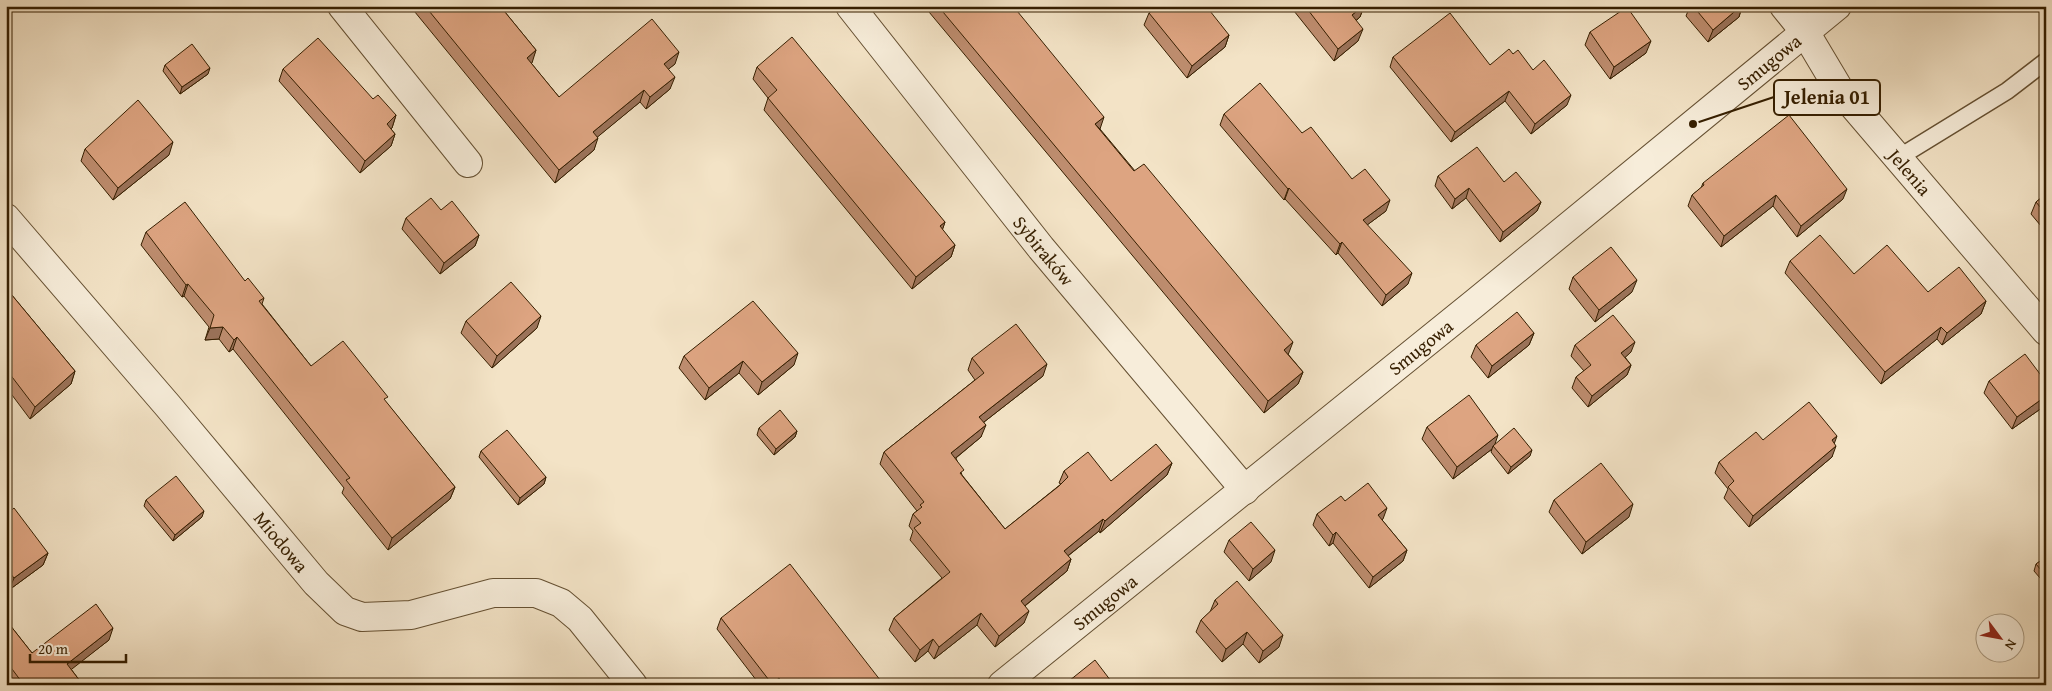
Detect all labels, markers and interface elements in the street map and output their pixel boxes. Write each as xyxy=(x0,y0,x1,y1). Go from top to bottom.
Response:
street label: Smugowa xyxy=(1730,27,1807,97)
callout: Jelenia 01 xyxy=(1774,80,1880,115)
text: Jelenia 01 xyxy=(1781,82,1870,111)
street label: Jelenia xyxy=(1880,141,1938,202)
street label: Sybiraków xyxy=(1006,209,1081,292)
street label: Smugowa xyxy=(1382,312,1459,382)
street label: Miodowa xyxy=(247,505,315,578)
street label: Smugowa xyxy=(1066,567,1143,637)
north arrow xyxy=(1974,614,2024,664)
scale bar xyxy=(30,631,126,663)
text: N xyxy=(2000,636,2022,655)
text: 20 m xyxy=(38,638,69,659)

